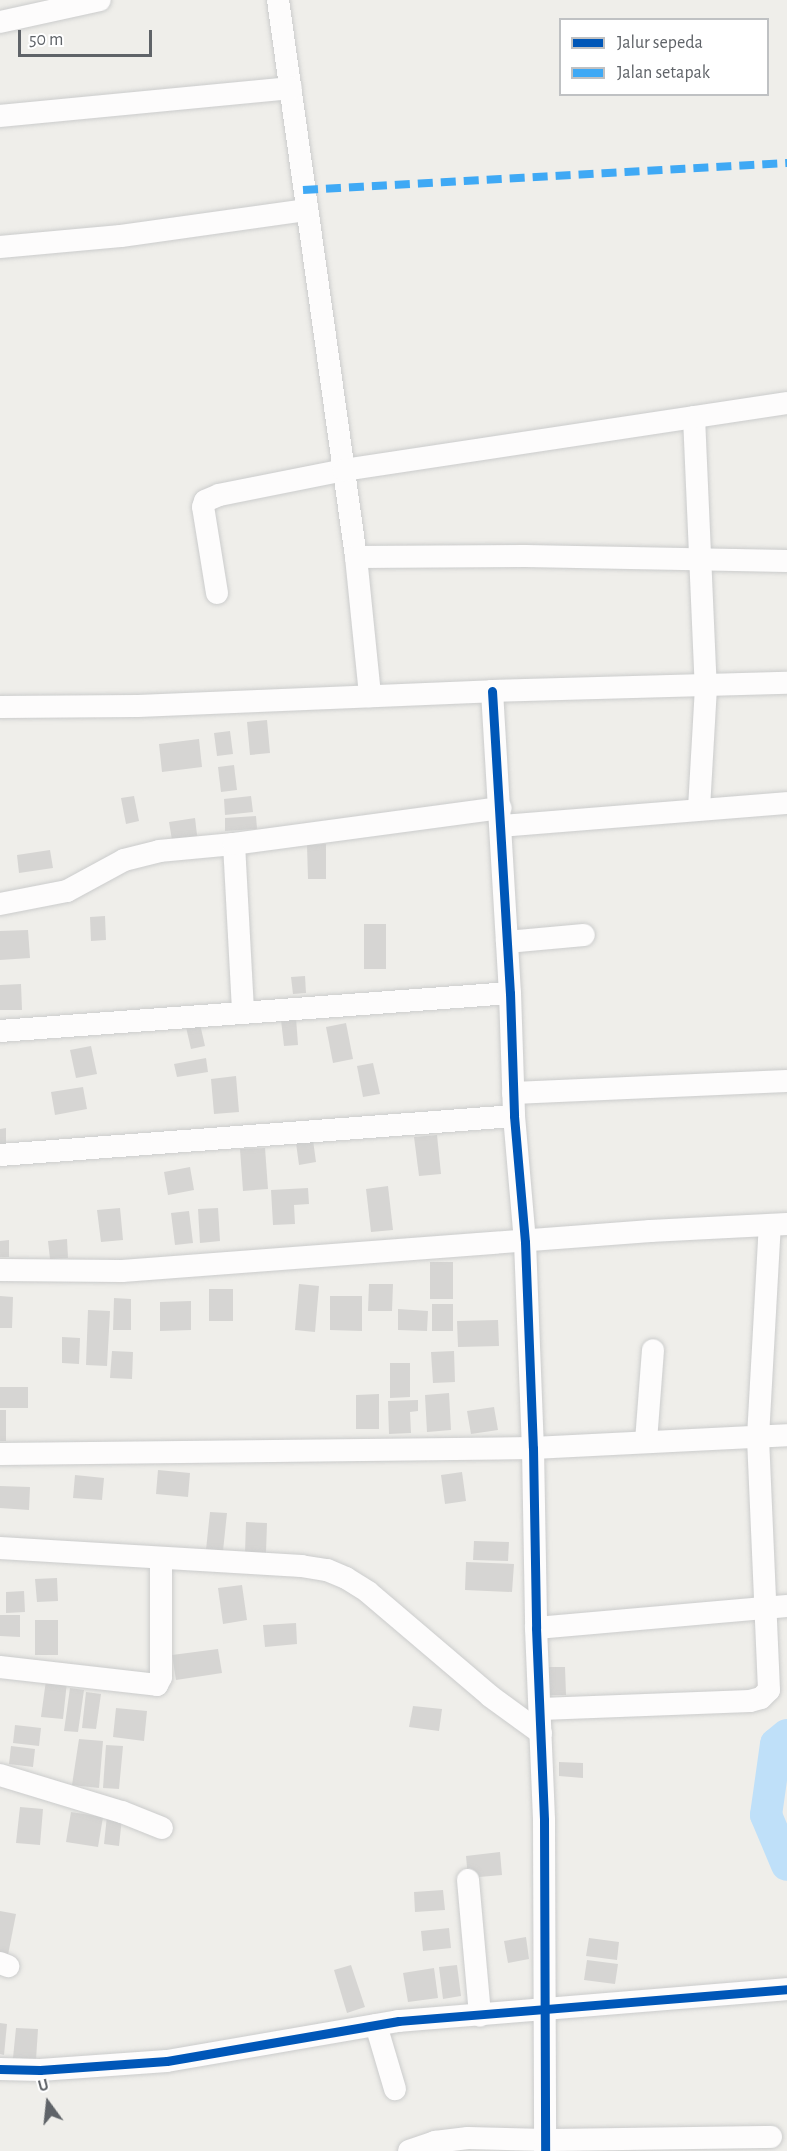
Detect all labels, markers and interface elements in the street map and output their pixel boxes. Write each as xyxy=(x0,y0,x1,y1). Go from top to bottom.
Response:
scale bar xyxy=(21,18,154,56)
legend xyxy=(559,18,769,96)
text: 50 m xyxy=(29,31,63,49)
text: Jalur sepeda xyxy=(617,34,703,52)
text: Jalan setapak xyxy=(617,64,710,82)
north arrow xyxy=(18,2073,78,2133)
text: U xyxy=(36,2077,50,2095)

